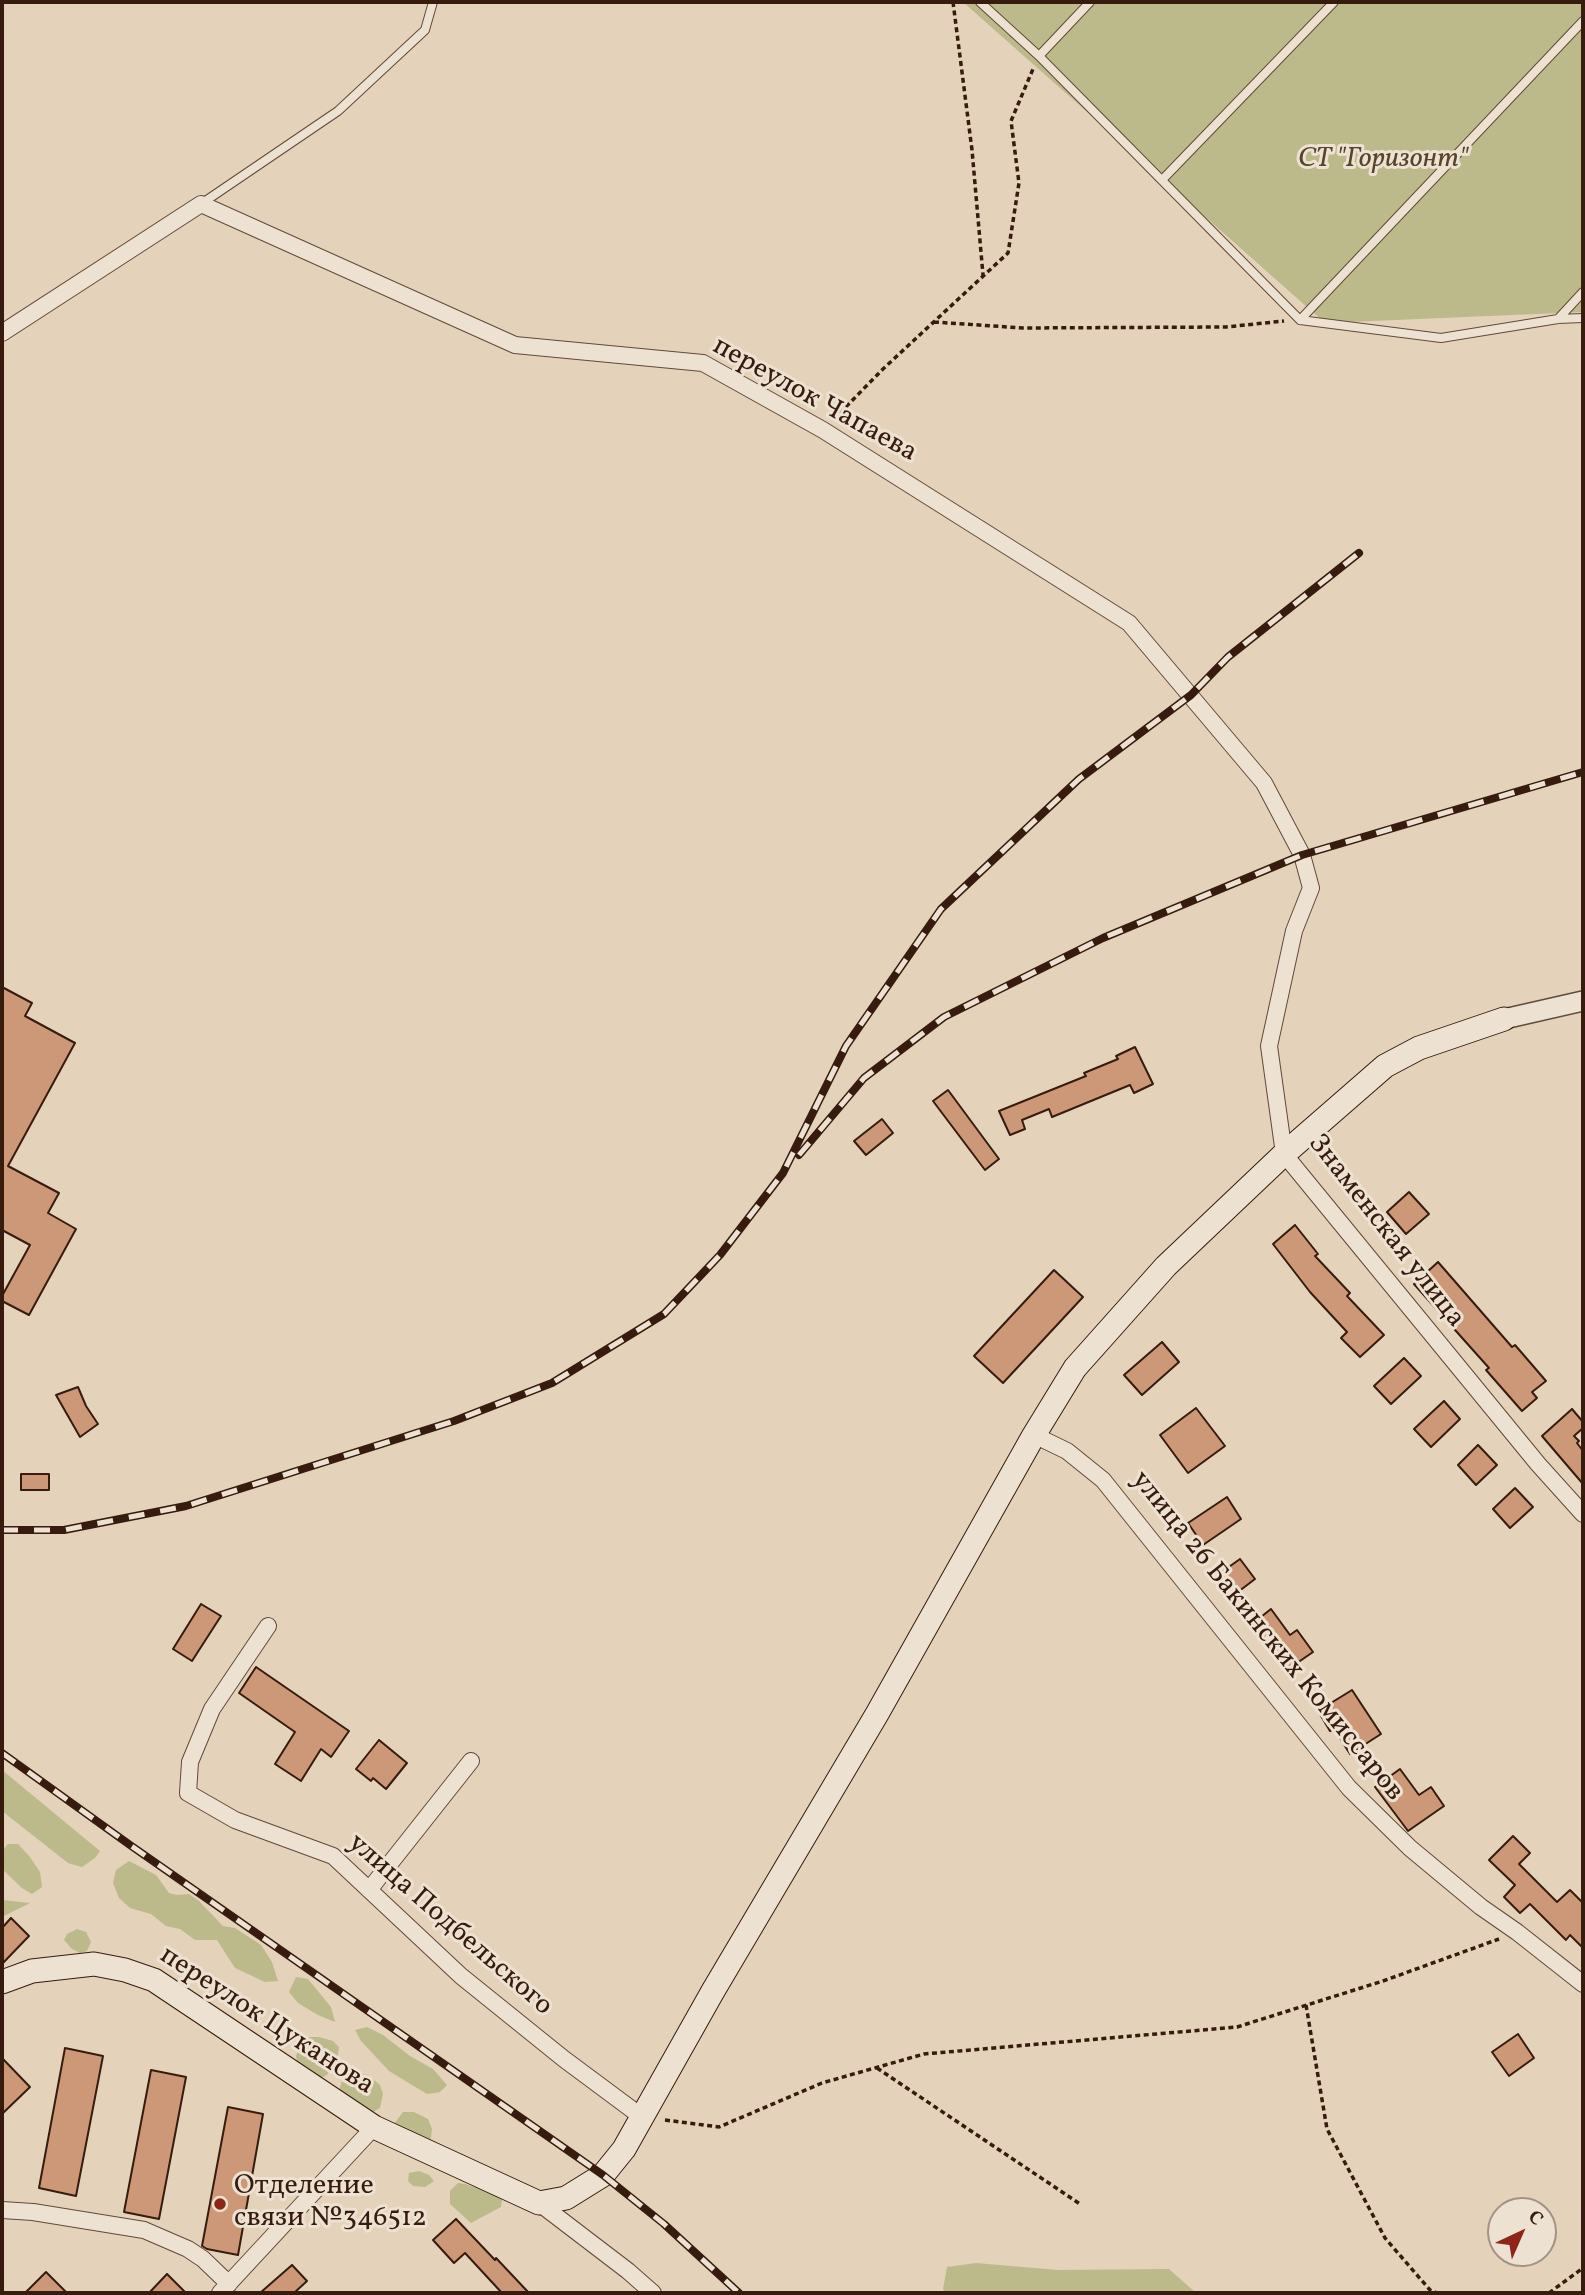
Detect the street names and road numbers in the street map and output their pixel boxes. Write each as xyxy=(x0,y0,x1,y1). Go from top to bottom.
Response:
street label: переулок Чапаева xyxy=(706,331,922,471)
street label: Знаменская улица xyxy=(1299,1129,1471,1335)
street label: улица 26 Бакинских Комиссаров xyxy=(1122,1465,1410,1809)
street label: улица Подбельского xyxy=(340,1828,558,2024)
street label: переулок Цуканова xyxy=(152,1940,380,2104)

